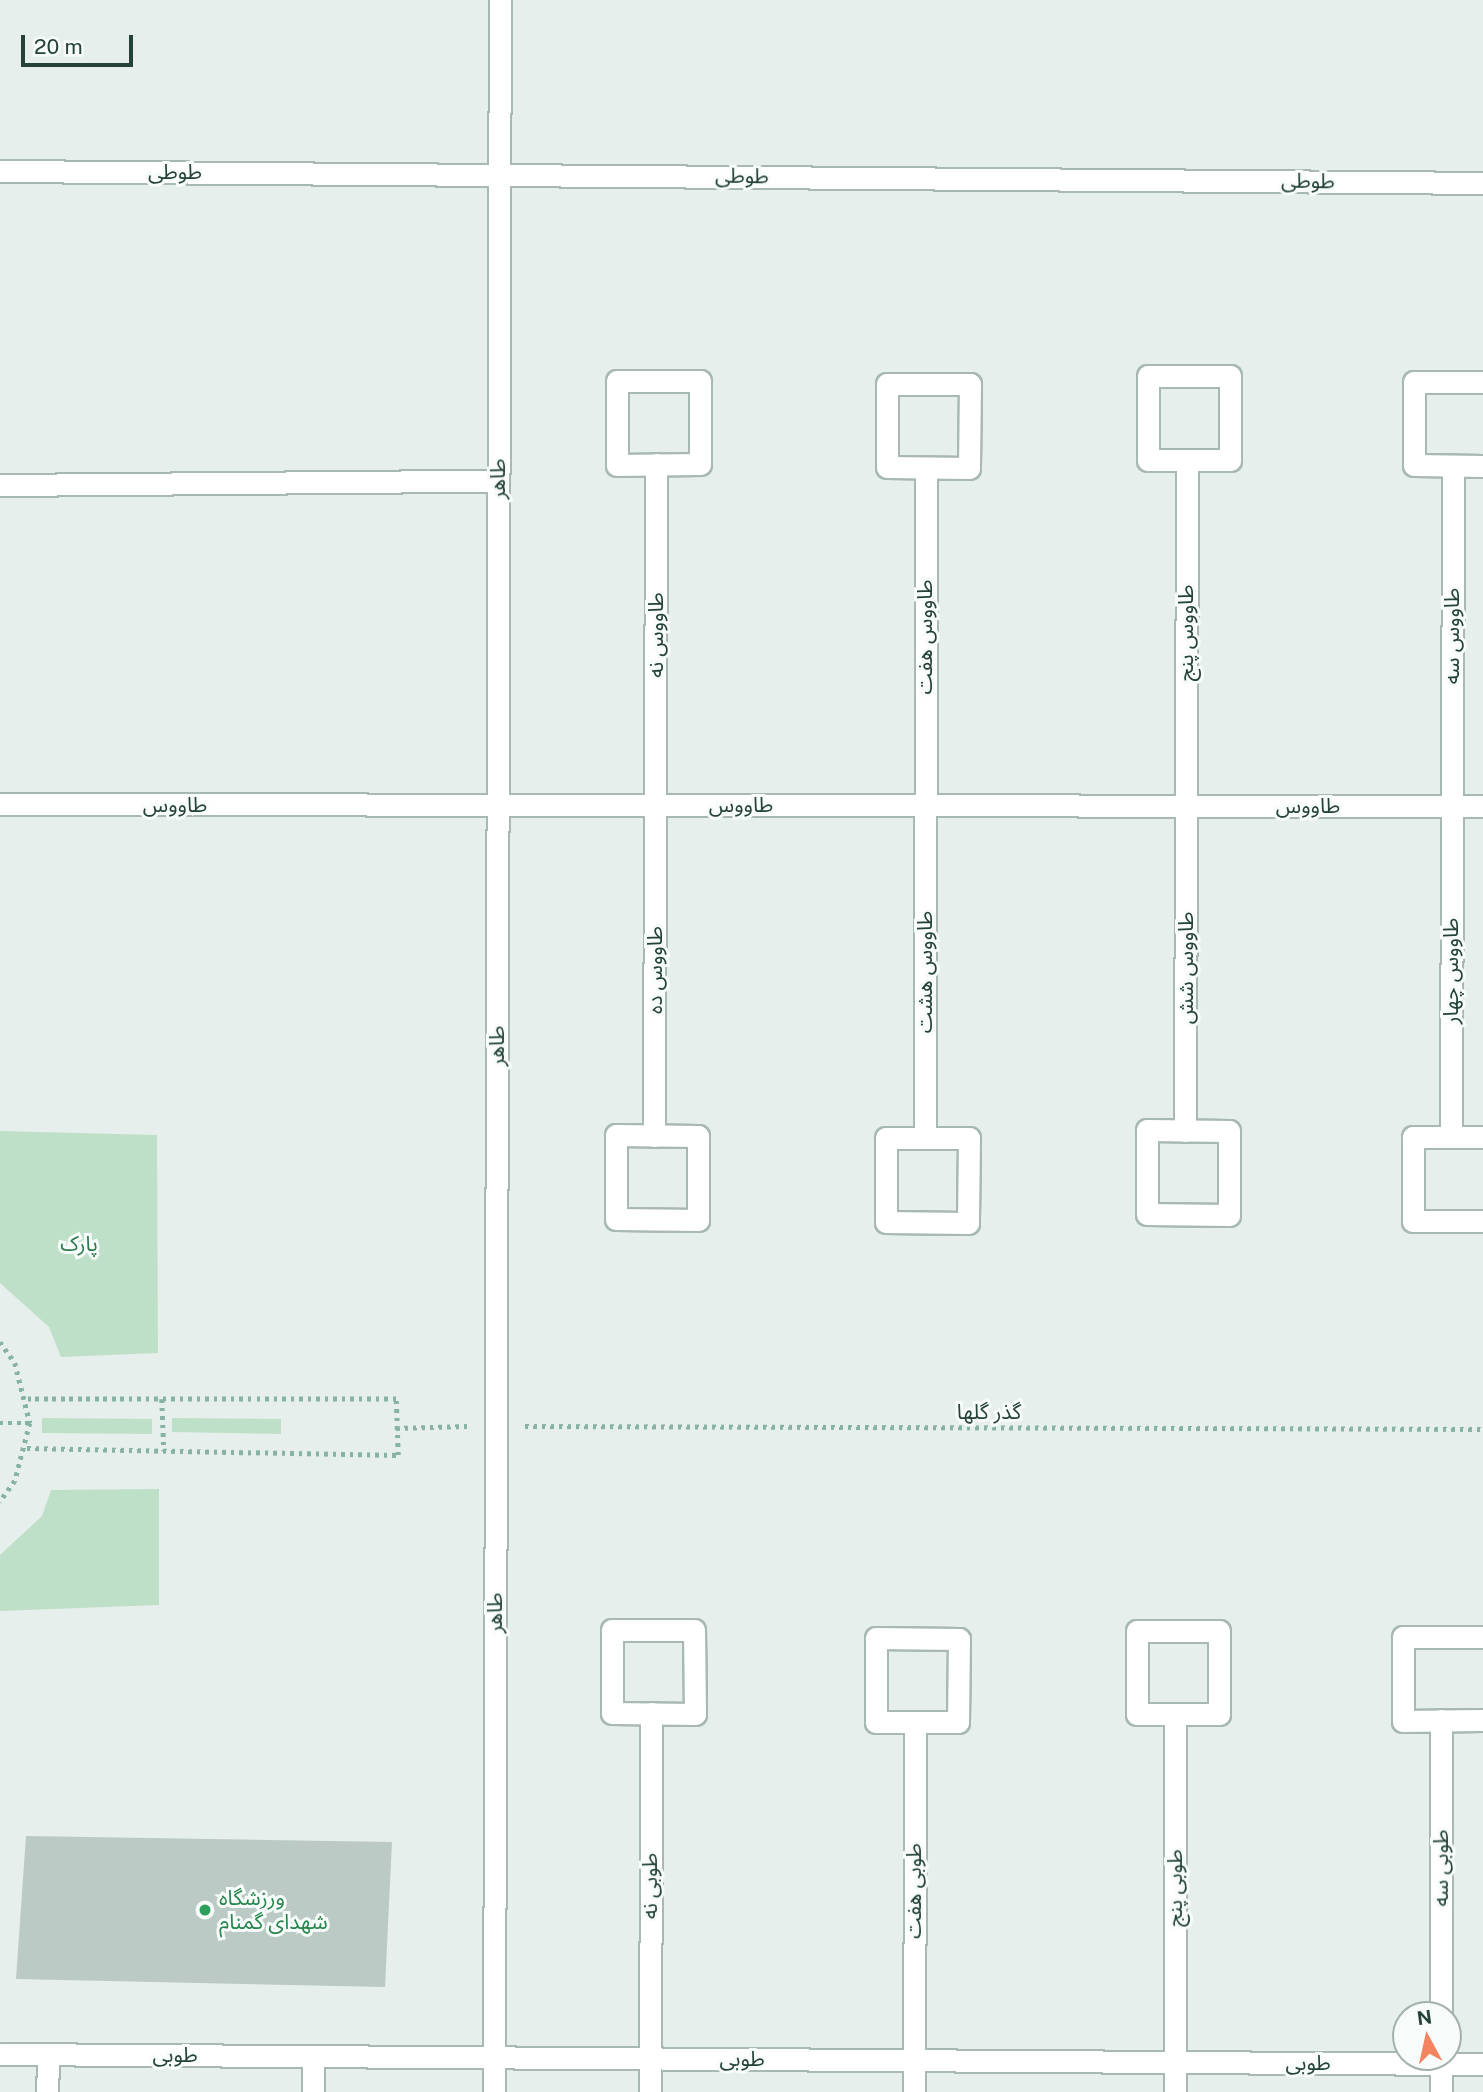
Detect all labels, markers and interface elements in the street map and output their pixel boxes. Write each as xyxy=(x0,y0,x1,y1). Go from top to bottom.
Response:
scale bar xyxy=(24,21,136,65)
text: 20 m xyxy=(34,34,83,59)
street label: طوطی xyxy=(148,159,202,185)
street label: طوطی xyxy=(715,163,769,189)
street label: طوطی xyxy=(1281,168,1335,194)
street label: طاهر xyxy=(485,459,511,499)
street label: طاووس هفت xyxy=(912,580,938,694)
street label: طاووس پنج xyxy=(1173,585,1199,681)
street label: طاووس سه xyxy=(1439,588,1465,684)
street label: طاووس نه xyxy=(643,592,669,678)
street label: طاووس xyxy=(143,792,207,818)
street label: طاووس xyxy=(709,792,773,818)
street label: طاووس xyxy=(1276,793,1340,819)
street label: طاووس هشت xyxy=(912,911,938,1033)
street label: طاووس شش xyxy=(1173,912,1199,1024)
street label: طاووس چهار xyxy=(1438,918,1464,1024)
street label: طاووس ده xyxy=(642,926,668,1014)
street label: طاهر xyxy=(484,1026,510,1066)
park label: پارک xyxy=(60,1231,98,1257)
street label: گذر گلها xyxy=(957,1399,1021,1425)
street label: طاهر xyxy=(482,1593,508,1633)
street label: طوبی سه xyxy=(1428,1829,1454,1907)
street label: طوبی هفت xyxy=(901,1843,927,1939)
street label: طوبی پنج xyxy=(1162,1849,1188,1927)
street label: طوبی نه xyxy=(637,1853,663,1919)
place label: ورزشگاه شهدای گمنام xyxy=(219,1885,328,1935)
marker: ورزشگاه شهدای گمنام xyxy=(197,1902,213,1918)
north arrow xyxy=(1392,2001,1462,2071)
text: N xyxy=(1415,2005,1433,2029)
street label: طوبی xyxy=(152,2042,198,2068)
street label: طوبی xyxy=(719,2046,765,2072)
street label: طوبی xyxy=(1285,2050,1331,2076)

